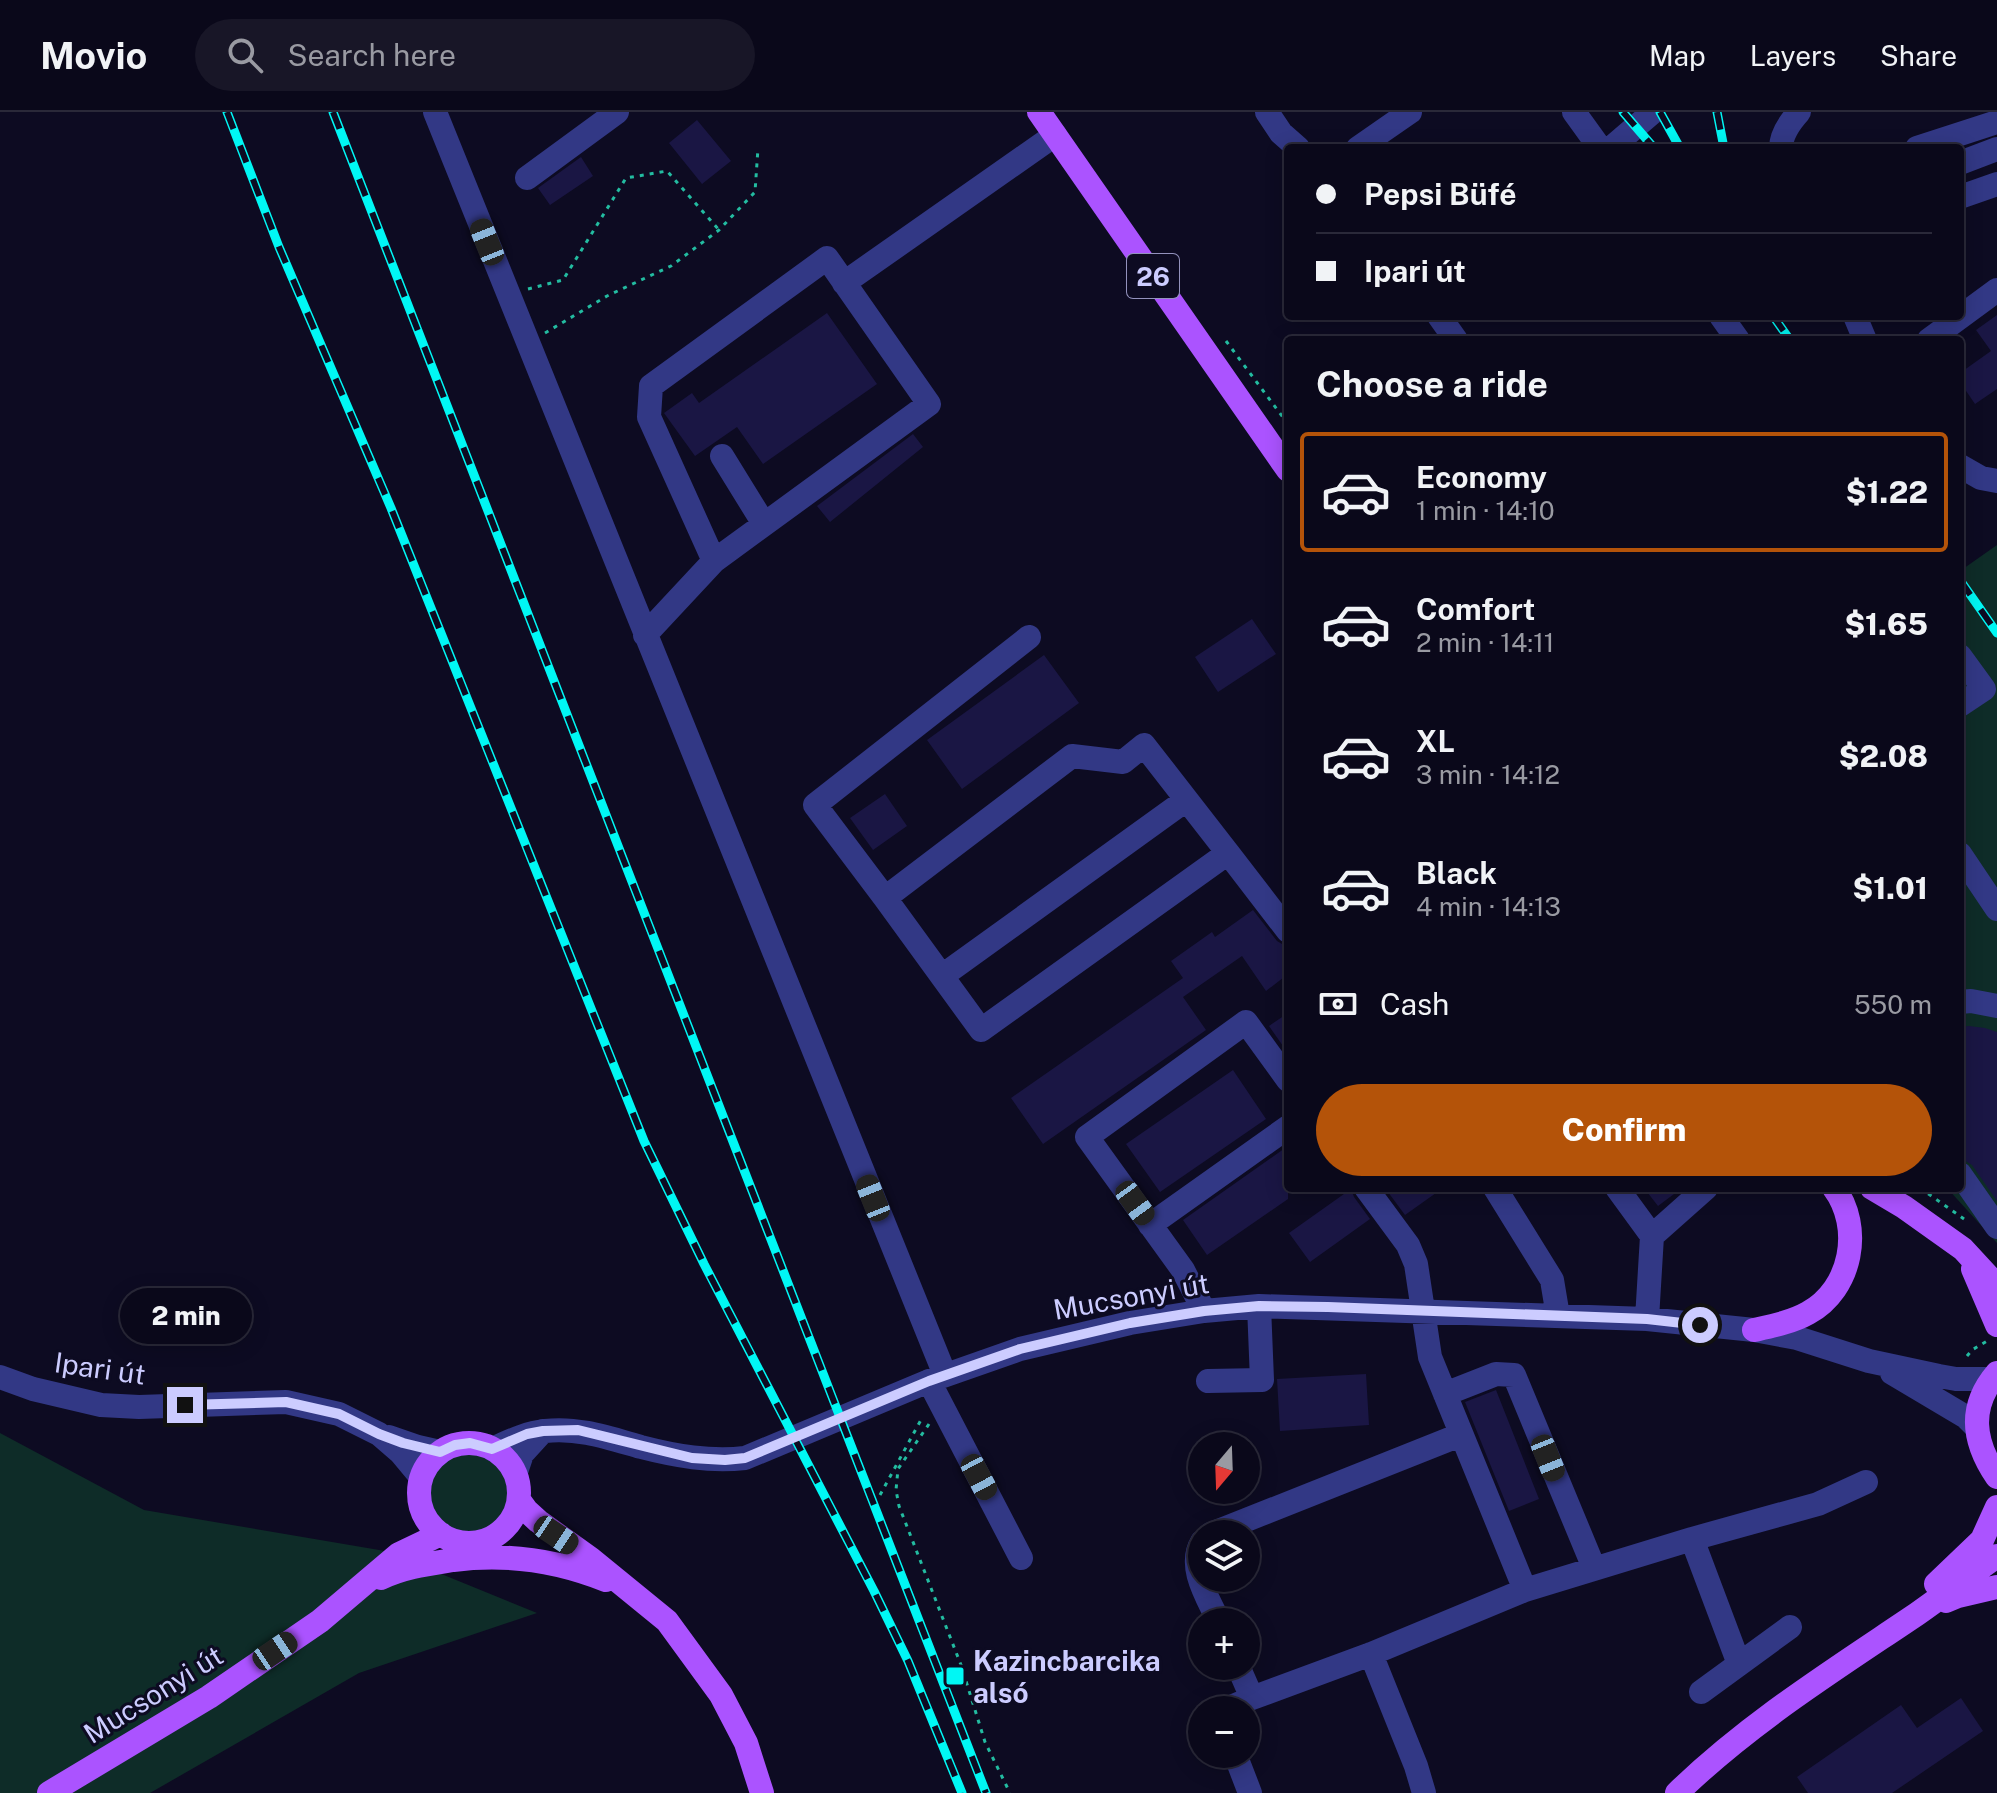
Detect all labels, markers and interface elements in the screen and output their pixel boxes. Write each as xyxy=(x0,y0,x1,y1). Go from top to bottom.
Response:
search box xyxy=(195,19,755,91)
text: Movio xyxy=(40,33,147,78)
icon: search xyxy=(223,33,267,77)
text: Search here xyxy=(287,37,456,73)
text: Map xyxy=(1649,39,1706,72)
text: Layers xyxy=(1750,39,1836,72)
text: Share xyxy=(1880,39,1957,72)
text: Pepsi Büfé xyxy=(1364,176,1517,212)
car xyxy=(467,215,507,269)
text: Ipari út xyxy=(1364,253,1466,289)
road number: 26 xyxy=(1127,254,1179,298)
text: Choose a ride xyxy=(1316,363,1548,405)
icon: car xyxy=(1320,456,1392,528)
text: Economy xyxy=(1416,459,1547,495)
text: $1.22 xyxy=(1846,474,1928,510)
text: 1 min · 14:10 xyxy=(1416,495,1555,526)
icon: car xyxy=(1320,588,1392,660)
text: Comfort xyxy=(1416,591,1535,627)
text: $1.65 xyxy=(1844,606,1928,642)
text: 2 min · 14:11 xyxy=(1416,627,1554,658)
icon: car xyxy=(1320,720,1392,792)
text: XL xyxy=(1416,723,1455,759)
text: $2.08 xyxy=(1839,738,1928,774)
text: 3 min · 14:12 xyxy=(1416,759,1560,790)
icon: car xyxy=(1320,852,1392,924)
text: Black xyxy=(1416,855,1497,891)
text: $1.01 xyxy=(1853,870,1928,906)
text: 4 min · 14:13 xyxy=(1416,891,1561,922)
icon: cash xyxy=(1316,982,1360,1026)
text: Cash xyxy=(1380,986,1449,1022)
text: 550 m xyxy=(1854,989,1932,1020)
button: Confirm xyxy=(1316,1084,1932,1176)
car xyxy=(853,1171,893,1225)
car xyxy=(1111,1177,1159,1229)
street label: Mucsonyi út xyxy=(1050,1266,1212,1326)
callout: 2 min xyxy=(119,1289,251,1345)
text: 2 min xyxy=(151,1300,221,1331)
route start xyxy=(1682,1307,1718,1343)
street label: Ipari út xyxy=(52,1345,148,1391)
route end xyxy=(167,1387,203,1423)
car xyxy=(1528,1431,1568,1485)
north arrow xyxy=(1188,1432,1260,1504)
map controls xyxy=(1188,1432,1260,1768)
car xyxy=(957,1450,1001,1504)
car xyxy=(529,1512,583,1558)
button: layers xyxy=(1188,1520,1260,1592)
button: + xyxy=(1188,1608,1260,1680)
car xyxy=(248,1628,302,1674)
street label: Mucsonyi út xyxy=(77,1638,229,1750)
place label: Kazincbarcika alsó xyxy=(973,1644,1161,1709)
marker: Kazincbarcika alsó xyxy=(944,1665,966,1687)
button: − xyxy=(1188,1696,1260,1768)

